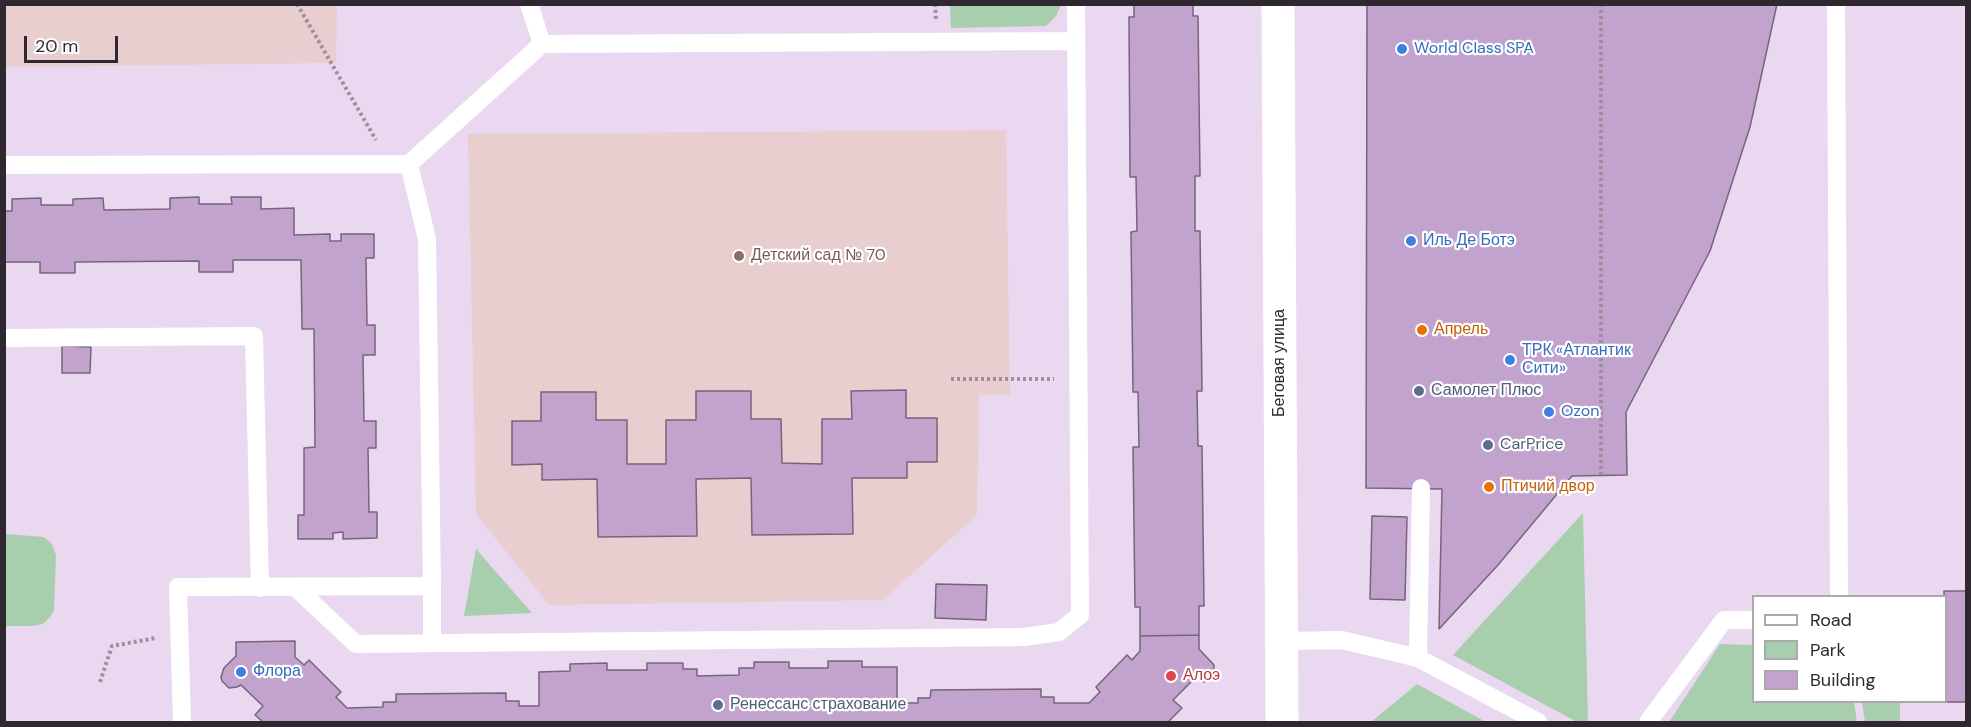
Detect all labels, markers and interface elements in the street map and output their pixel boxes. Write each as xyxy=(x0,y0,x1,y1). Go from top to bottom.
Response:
scale bar xyxy=(27,24,122,62)
text: 20 m xyxy=(35,34,78,58)
place label: World Class SPA xyxy=(1414,39,1534,59)
marker: World Class SPA xyxy=(1395,42,1409,56)
place label: Иль Де Ботэ xyxy=(1423,231,1515,251)
marker: Иль Де Ботэ xyxy=(1404,234,1418,248)
place label: Детский сад № 70 xyxy=(751,246,886,266)
marker: Детский сад № 70 xyxy=(732,249,746,263)
street label: Беговая улица xyxy=(1270,309,1290,417)
place label: Апрель xyxy=(1434,320,1488,340)
marker: Апрель xyxy=(1415,323,1429,337)
place label: ТРК «Атлантик Сити» xyxy=(1522,341,1631,379)
marker: ТРК «Атлантик Сити» xyxy=(1503,353,1517,367)
place label: Самолет Плюс xyxy=(1431,381,1541,401)
marker: Самолет Плюс xyxy=(1412,384,1426,398)
place label: Ozon xyxy=(1561,402,1599,422)
marker: Ozon xyxy=(1542,405,1556,419)
place label: CarPrice xyxy=(1500,435,1563,455)
marker: CarPrice xyxy=(1481,438,1495,452)
place label: Птичий двор xyxy=(1501,477,1595,497)
marker: Птичий двор xyxy=(1482,480,1496,494)
legend xyxy=(1752,595,1947,703)
text: Road xyxy=(1810,608,1852,632)
text: Park xyxy=(1810,638,1846,662)
place label: Флора xyxy=(253,662,301,682)
marker: Флора xyxy=(234,665,248,679)
place label: Алоэ xyxy=(1183,666,1220,686)
text: Building xyxy=(1810,668,1875,692)
marker: Алоэ xyxy=(1164,669,1178,683)
place label: Ренессанс страхование xyxy=(730,695,906,715)
marker: Ренессанс страхование xyxy=(711,698,725,712)

